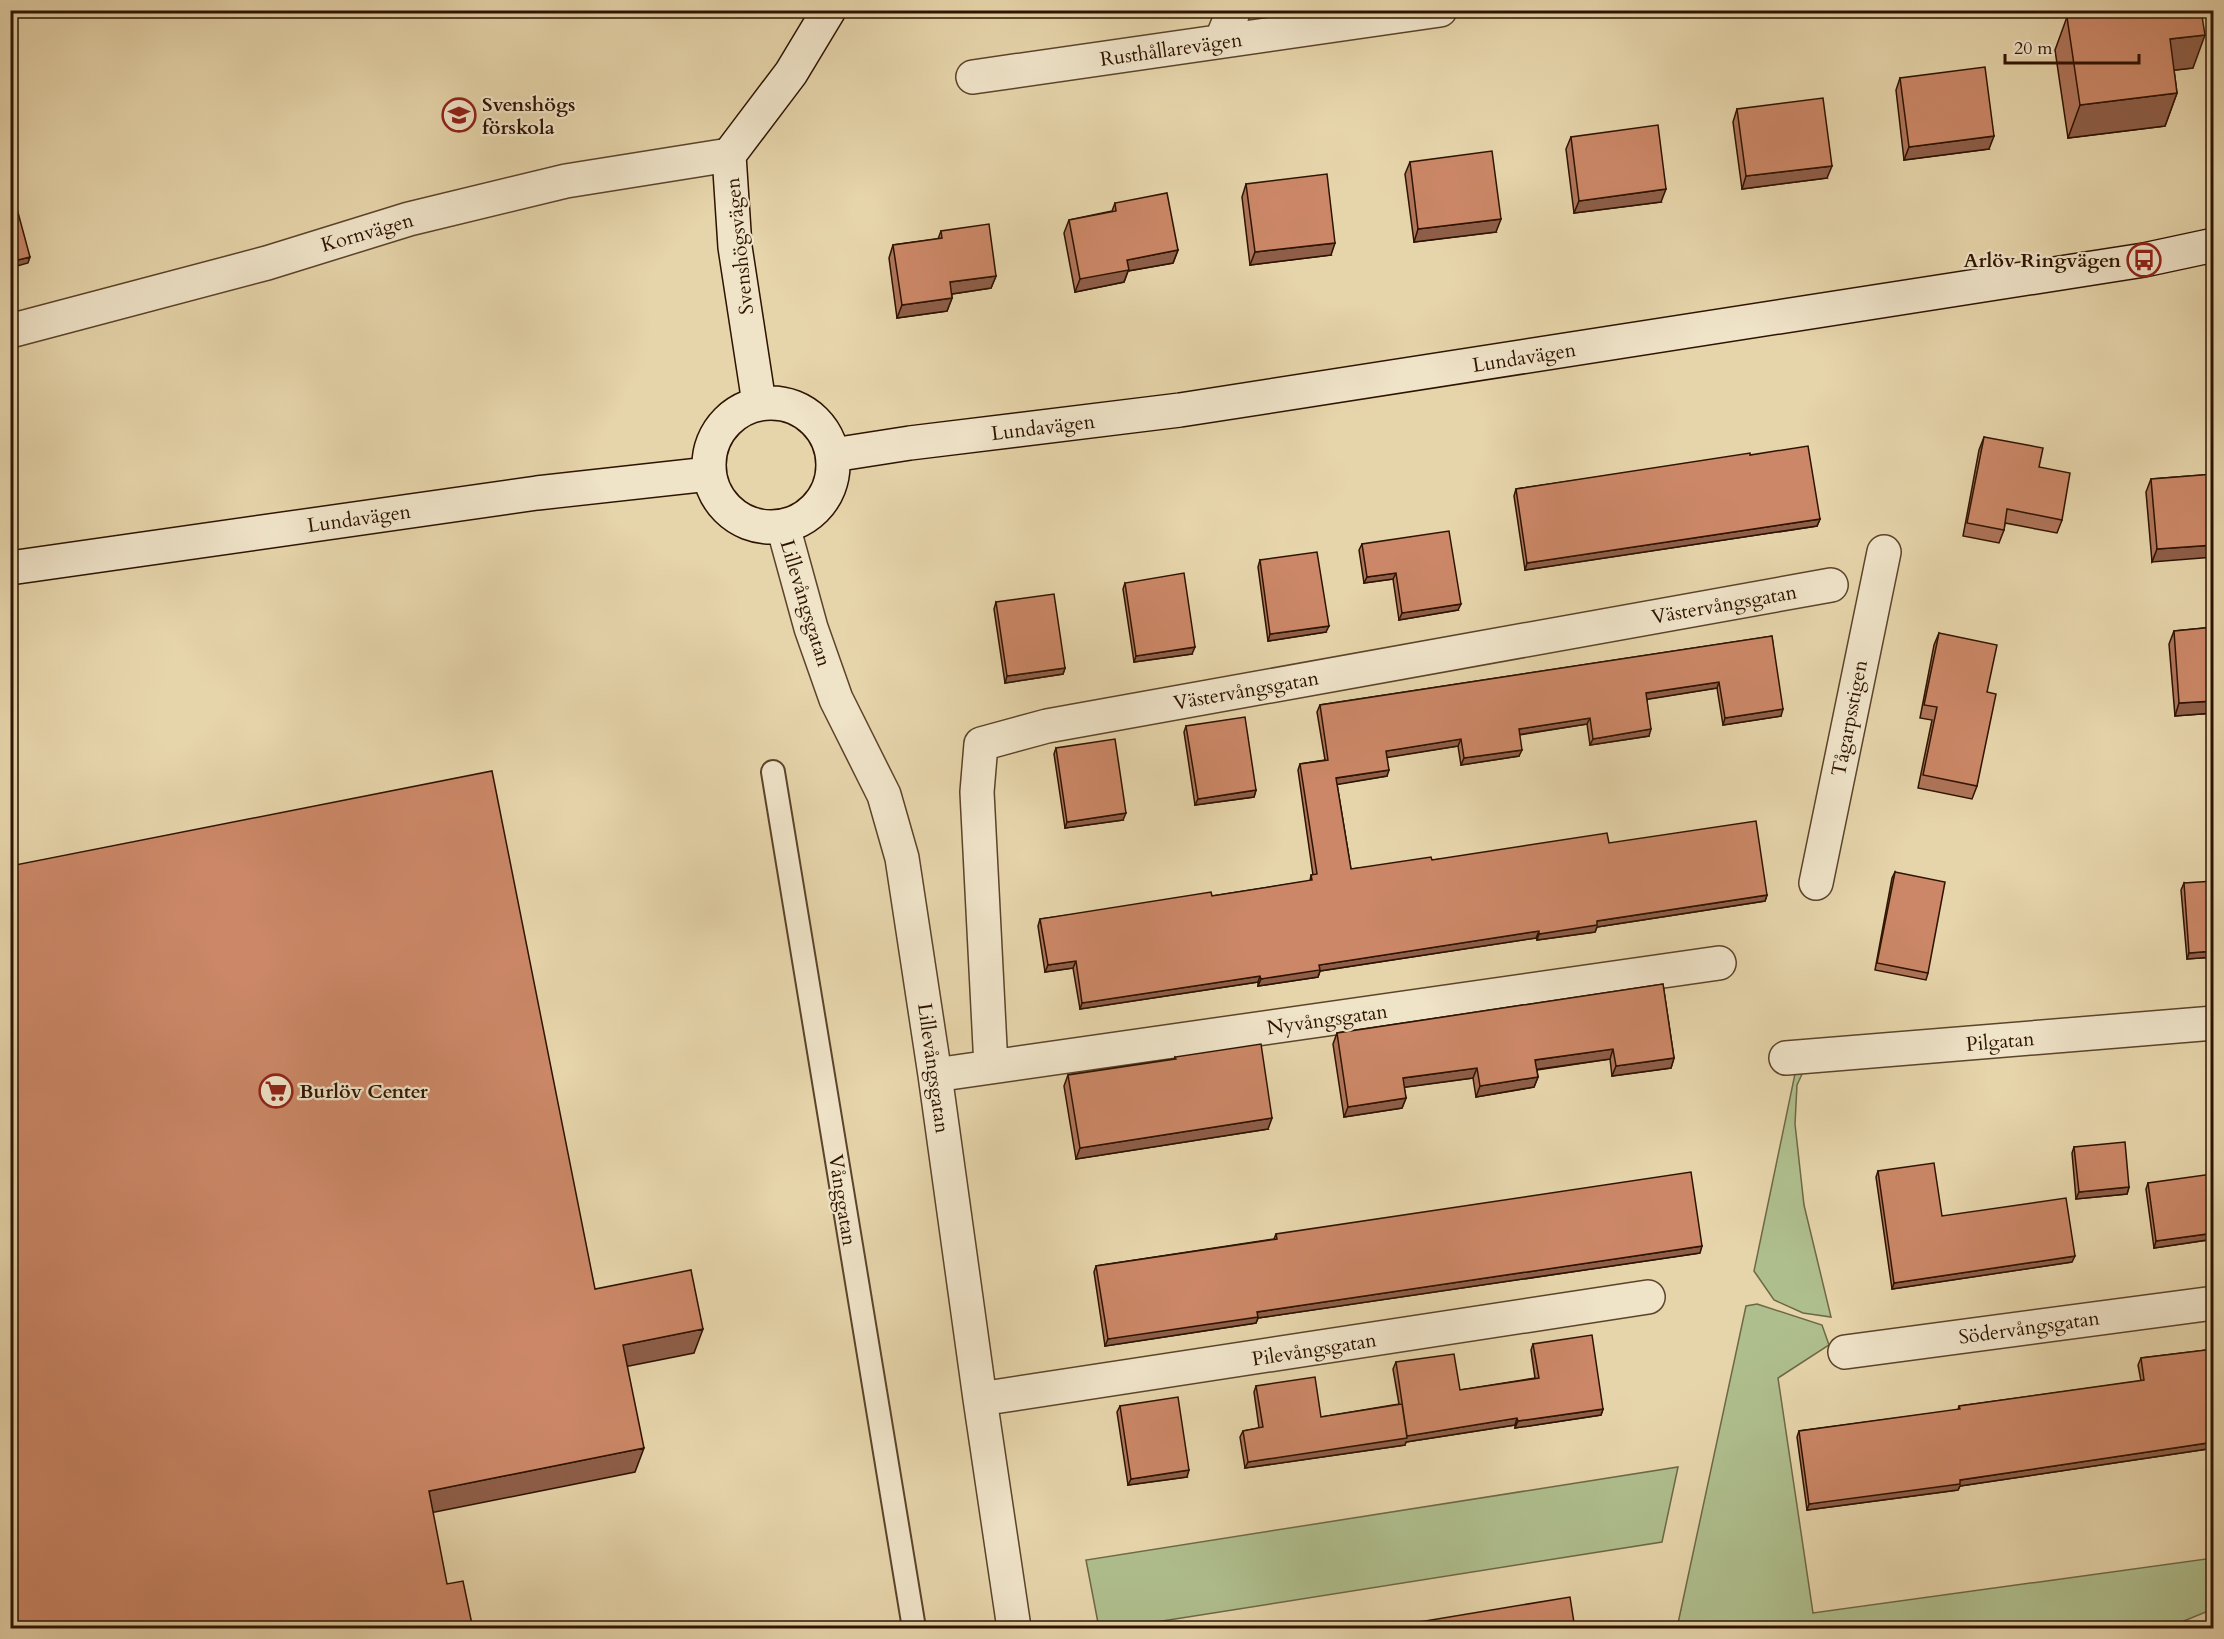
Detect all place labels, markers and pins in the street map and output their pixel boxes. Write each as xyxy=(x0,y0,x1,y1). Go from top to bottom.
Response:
place label: Svenshögs förskola xyxy=(482,91,575,141)
school or university icon: Svenshögs förskola xyxy=(441,97,477,133)
bus stop icon: Arlöv Ringvägen xyxy=(2126,242,2162,278)
place label: Arlöv Ringvägen xyxy=(1963,247,2121,274)
supermarket icon: Burlöv Center xyxy=(258,1073,294,1109)
place label: Burlöv Center xyxy=(299,1078,429,1105)

